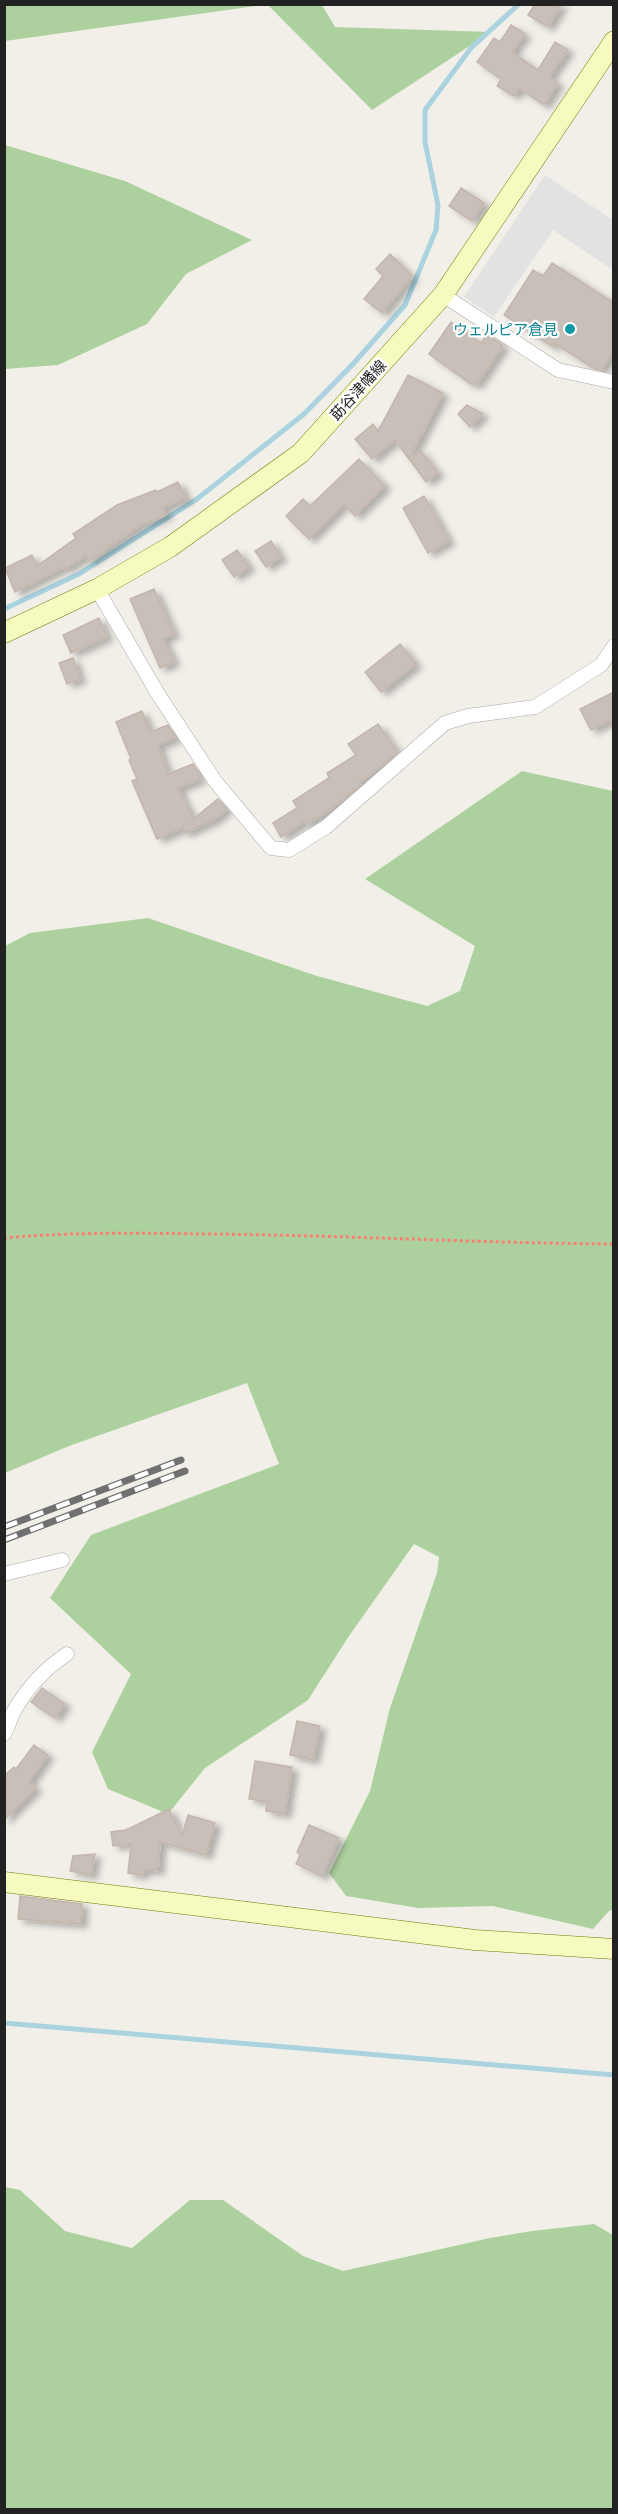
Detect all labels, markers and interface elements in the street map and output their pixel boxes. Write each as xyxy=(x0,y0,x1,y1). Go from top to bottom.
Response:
place label: ウェルピア倉見 xyxy=(453,320,558,339)
marker: ウェルピア倉見 xyxy=(563,322,577,336)
street label: 莇谷津幡線 xyxy=(326,356,390,424)

